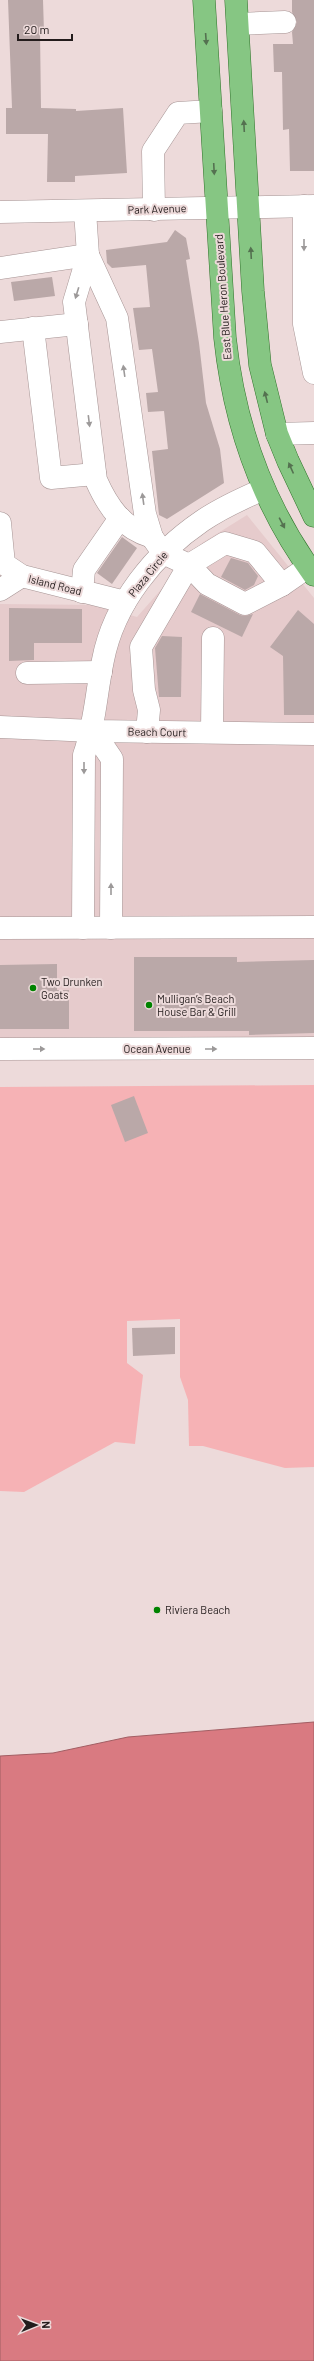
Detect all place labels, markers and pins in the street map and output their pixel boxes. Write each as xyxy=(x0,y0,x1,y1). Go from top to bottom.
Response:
place label: Two Drunken Goats xyxy=(41,975,103,1001)
marker: Two Drunken Goats xyxy=(28,983,38,993)
place label: Mulligan’s Beach House Bar & Grill xyxy=(157,992,236,1018)
marker: Mulligan’s Beach House Bar & Grill xyxy=(144,1000,154,1010)
place label: Riviera Beach xyxy=(165,1603,230,1616)
marker: Riviera Beach xyxy=(152,1605,162,1615)

